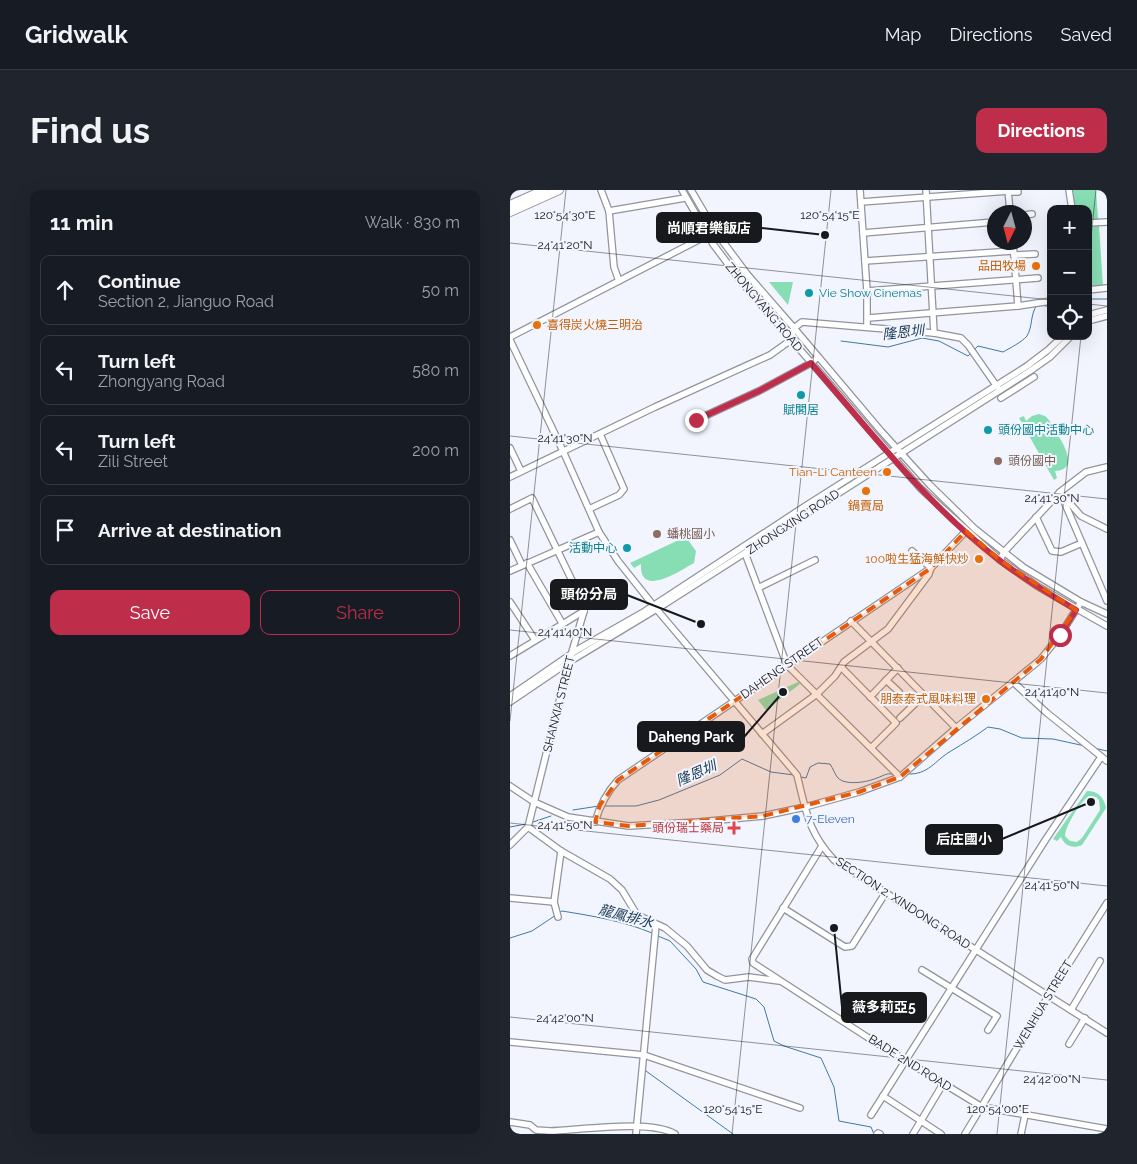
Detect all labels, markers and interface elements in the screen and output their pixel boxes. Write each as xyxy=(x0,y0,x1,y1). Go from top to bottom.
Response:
text: Gridwalk xyxy=(25,20,128,49)
text: Map xyxy=(885,24,921,45)
text: Directions xyxy=(949,24,1033,45)
text: Saved xyxy=(1061,24,1112,45)
button: Directions xyxy=(976,108,1107,153)
text: Find us xyxy=(30,110,150,151)
north arrow xyxy=(987,205,1032,250)
map controls xyxy=(1047,205,1092,340)
button: + xyxy=(1047,205,1092,250)
text: 120°54'30"E xyxy=(534,208,596,222)
text: 120°54'15"E xyxy=(800,208,860,222)
text: 11 min xyxy=(50,210,113,235)
text: Walk · 830 m xyxy=(365,213,460,232)
callout: 尚順君樂飯店 xyxy=(657,213,761,242)
text: 尚順君樂飯店 xyxy=(667,220,751,236)
text: 24°41'20"N xyxy=(538,238,592,252)
button: − xyxy=(1047,250,1092,295)
place label: 品田牧場 xyxy=(978,259,1026,273)
street label: ZHONGYANG ROAD xyxy=(723,260,806,355)
marker: 品田牧場 xyxy=(1030,260,1042,272)
text: Continue xyxy=(98,270,181,292)
icon: ahead xyxy=(51,276,79,304)
text: 50 m xyxy=(422,281,459,300)
place label: Vie Show Cinemas xyxy=(819,286,922,300)
marker: Vie Show Cinemas xyxy=(803,287,815,299)
text: Section 2, Jianguo Road xyxy=(98,292,274,311)
button: locate xyxy=(1047,295,1092,340)
place label: 喜得炭火燒三明治 xyxy=(547,318,643,332)
marker: 喜得炭火燒三明治 xyxy=(531,319,543,331)
water label: 隆恩圳 xyxy=(881,322,927,342)
text: Turn left xyxy=(98,350,175,372)
icon: left xyxy=(51,356,79,384)
text: 580 m xyxy=(412,361,459,380)
text: Zhongyang Road xyxy=(98,372,225,391)
marker: 賦閣居 xyxy=(795,389,807,401)
place label: 賦閣居 xyxy=(783,403,819,417)
route end xyxy=(685,409,708,432)
place label: 頭份國中活動中心 xyxy=(998,423,1094,437)
marker: 頭份國中活動中心 xyxy=(982,424,994,436)
text: Turn left xyxy=(98,430,175,452)
text: 24°41'30"N xyxy=(537,431,593,445)
icon: left xyxy=(51,436,79,464)
text: 200 m xyxy=(412,441,459,460)
text: Zili Street xyxy=(98,452,168,471)
place label: 頭份國中 xyxy=(1008,454,1056,468)
marker: 頭份國中 xyxy=(992,455,1004,467)
place label: Tian-Li Canteen xyxy=(789,465,877,479)
marker: Tian-Li Canteen xyxy=(881,466,893,478)
marker: 鍋賣局 xyxy=(860,485,872,497)
street label: ZHONGXING ROAD xyxy=(744,486,842,557)
text: 24°41'30"N xyxy=(1024,491,1080,505)
place label: 鍋賣局 xyxy=(848,499,884,513)
icon: arrive xyxy=(51,516,79,544)
text: Arrive at destination xyxy=(98,519,282,541)
place label: 蟠桃國小 xyxy=(667,527,715,541)
marker: 蟠桃國小 xyxy=(651,528,663,540)
place label: 活動中心 xyxy=(569,541,617,555)
marker: 活動中心 xyxy=(621,542,633,554)
place label: 100啦生猛海鮮快炒 xyxy=(865,552,969,566)
marker: 100啦生猛海鮮快炒 xyxy=(973,553,985,565)
callout: 頭份分局 xyxy=(551,580,627,609)
text: 頭份分局 xyxy=(561,586,617,602)
button: Save xyxy=(50,590,250,635)
button: Share xyxy=(260,590,460,635)
route start xyxy=(1049,624,1072,647)
text: 24°41'40"N xyxy=(538,625,592,639)
street label: DAHENG STREET xyxy=(738,634,827,702)
street label: SHANXIA STREET xyxy=(540,654,578,754)
text: 24°41'40"N xyxy=(1025,685,1079,699)
place label: 朋泰泰式風味料理 xyxy=(880,692,976,706)
marker: 朋泰泰式風味料理 xyxy=(980,693,992,705)
callout: Daheng Park xyxy=(638,722,744,751)
text: Daheng Park xyxy=(648,729,734,745)
water label: 隆恩圳 xyxy=(674,756,720,789)
place label: 7-Eleven xyxy=(806,812,855,826)
marker: 7-Eleven xyxy=(790,813,802,825)
text: 24°41'50"N xyxy=(537,818,593,832)
place label: 頭份瑞士藥局 xyxy=(652,821,724,835)
marker: 頭份瑞士藥局 xyxy=(728,822,740,834)
callout: 后庄國小 xyxy=(926,825,1002,854)
text: 后庄國小 xyxy=(936,831,992,847)
street label: SECTION 2, XINDONG ROAD xyxy=(833,854,973,952)
text: 24°41'50"N xyxy=(1024,878,1080,892)
water label: 龍鳳排水 xyxy=(597,901,656,931)
street label: WENHUA STREET xyxy=(1011,957,1076,1052)
callout: 薇多莉亞5 xyxy=(842,993,926,1022)
text: 薇多莉亞5 xyxy=(852,999,916,1015)
text: 24°42'00"N xyxy=(536,1011,594,1025)
street label: BADE 2ND ROAD xyxy=(866,1032,954,1094)
text: 24°42'00"N xyxy=(1023,1072,1081,1086)
text: 120°54'15"E xyxy=(703,1102,763,1116)
text: 120°54'00"E xyxy=(967,1102,1029,1116)

